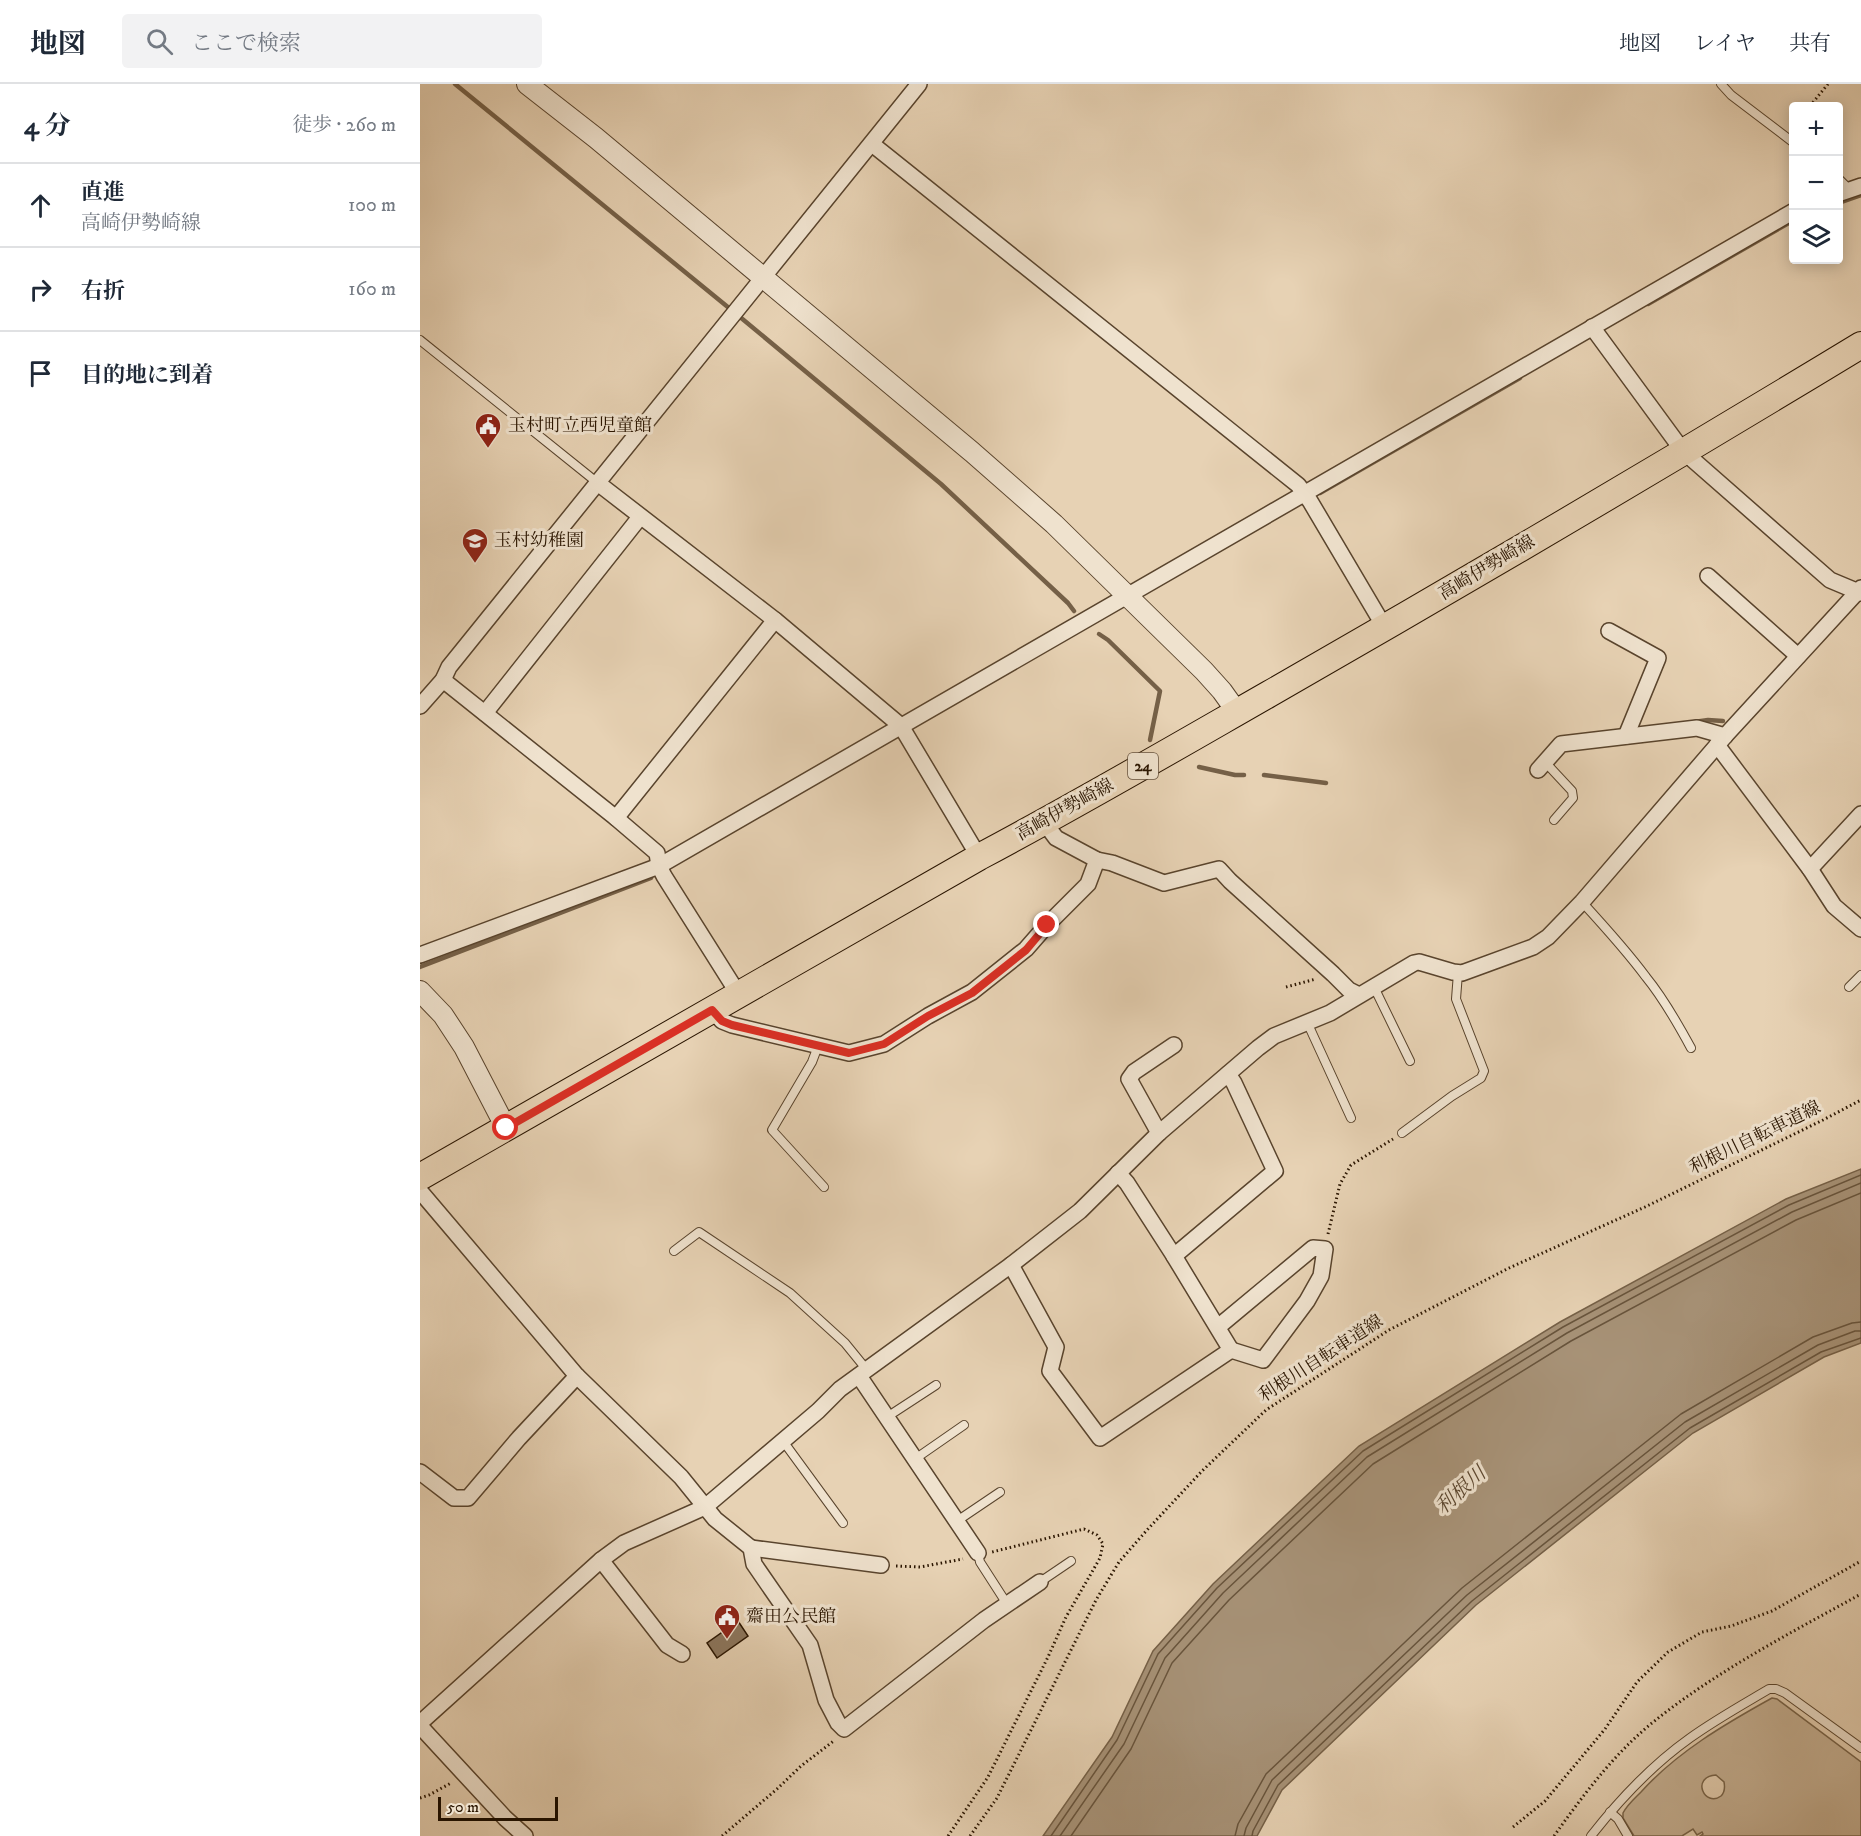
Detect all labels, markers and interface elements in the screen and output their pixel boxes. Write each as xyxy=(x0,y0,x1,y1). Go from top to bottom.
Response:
search box xyxy=(122,14,542,68)
icon: search xyxy=(143,25,176,58)
text: 地図 xyxy=(30,27,86,62)
text: ここで検索 xyxy=(191,30,301,57)
text: 地図 xyxy=(1619,31,1661,57)
text: レイヤ xyxy=(1694,31,1756,57)
text: 共有 xyxy=(1789,31,1831,57)
map controls xyxy=(1789,102,1843,264)
button: + xyxy=(1789,102,1843,156)
text: 4 分 xyxy=(24,110,71,143)
text: 徒歩 · 260 m xyxy=(292,113,396,138)
button: − xyxy=(1789,156,1843,210)
text: 直進 xyxy=(81,179,125,206)
icon: ahead xyxy=(24,189,57,222)
text: 100 m xyxy=(348,193,396,218)
button: layers xyxy=(1789,210,1843,264)
text: 高崎伊勢崎線 xyxy=(81,211,201,236)
icon: right xyxy=(24,273,57,306)
text: 160 m xyxy=(348,277,396,302)
text: 右折 xyxy=(81,278,125,305)
icon: arrive xyxy=(24,357,57,390)
text: 目的地に到着 xyxy=(81,362,213,389)
public building icon: 玉村町立西児童館 xyxy=(473,411,503,449)
place label: 玉村町立西児童館 xyxy=(508,415,652,437)
school or university icon: 玉村幼稚園 xyxy=(460,526,490,564)
place label: 玉村幼稚園 xyxy=(494,530,584,552)
street label: 高崎伊勢崎線 xyxy=(1435,531,1539,605)
road number: 24 xyxy=(1128,753,1158,779)
street label: 高崎伊勢崎線 xyxy=(1012,774,1118,846)
route end xyxy=(1033,911,1059,937)
street label: 利根川自転車道線 xyxy=(1685,1097,1825,1179)
route start xyxy=(492,1114,518,1140)
street label: 利根川自転車道線 xyxy=(1255,1311,1387,1407)
water label: 利根川 xyxy=(1430,1460,1493,1520)
public building icon: 齋田公民館 xyxy=(712,1602,742,1640)
place label: 齋田公民館 xyxy=(746,1606,836,1628)
scale bar xyxy=(438,1794,558,1822)
text: 50 m xyxy=(447,1797,479,1817)

